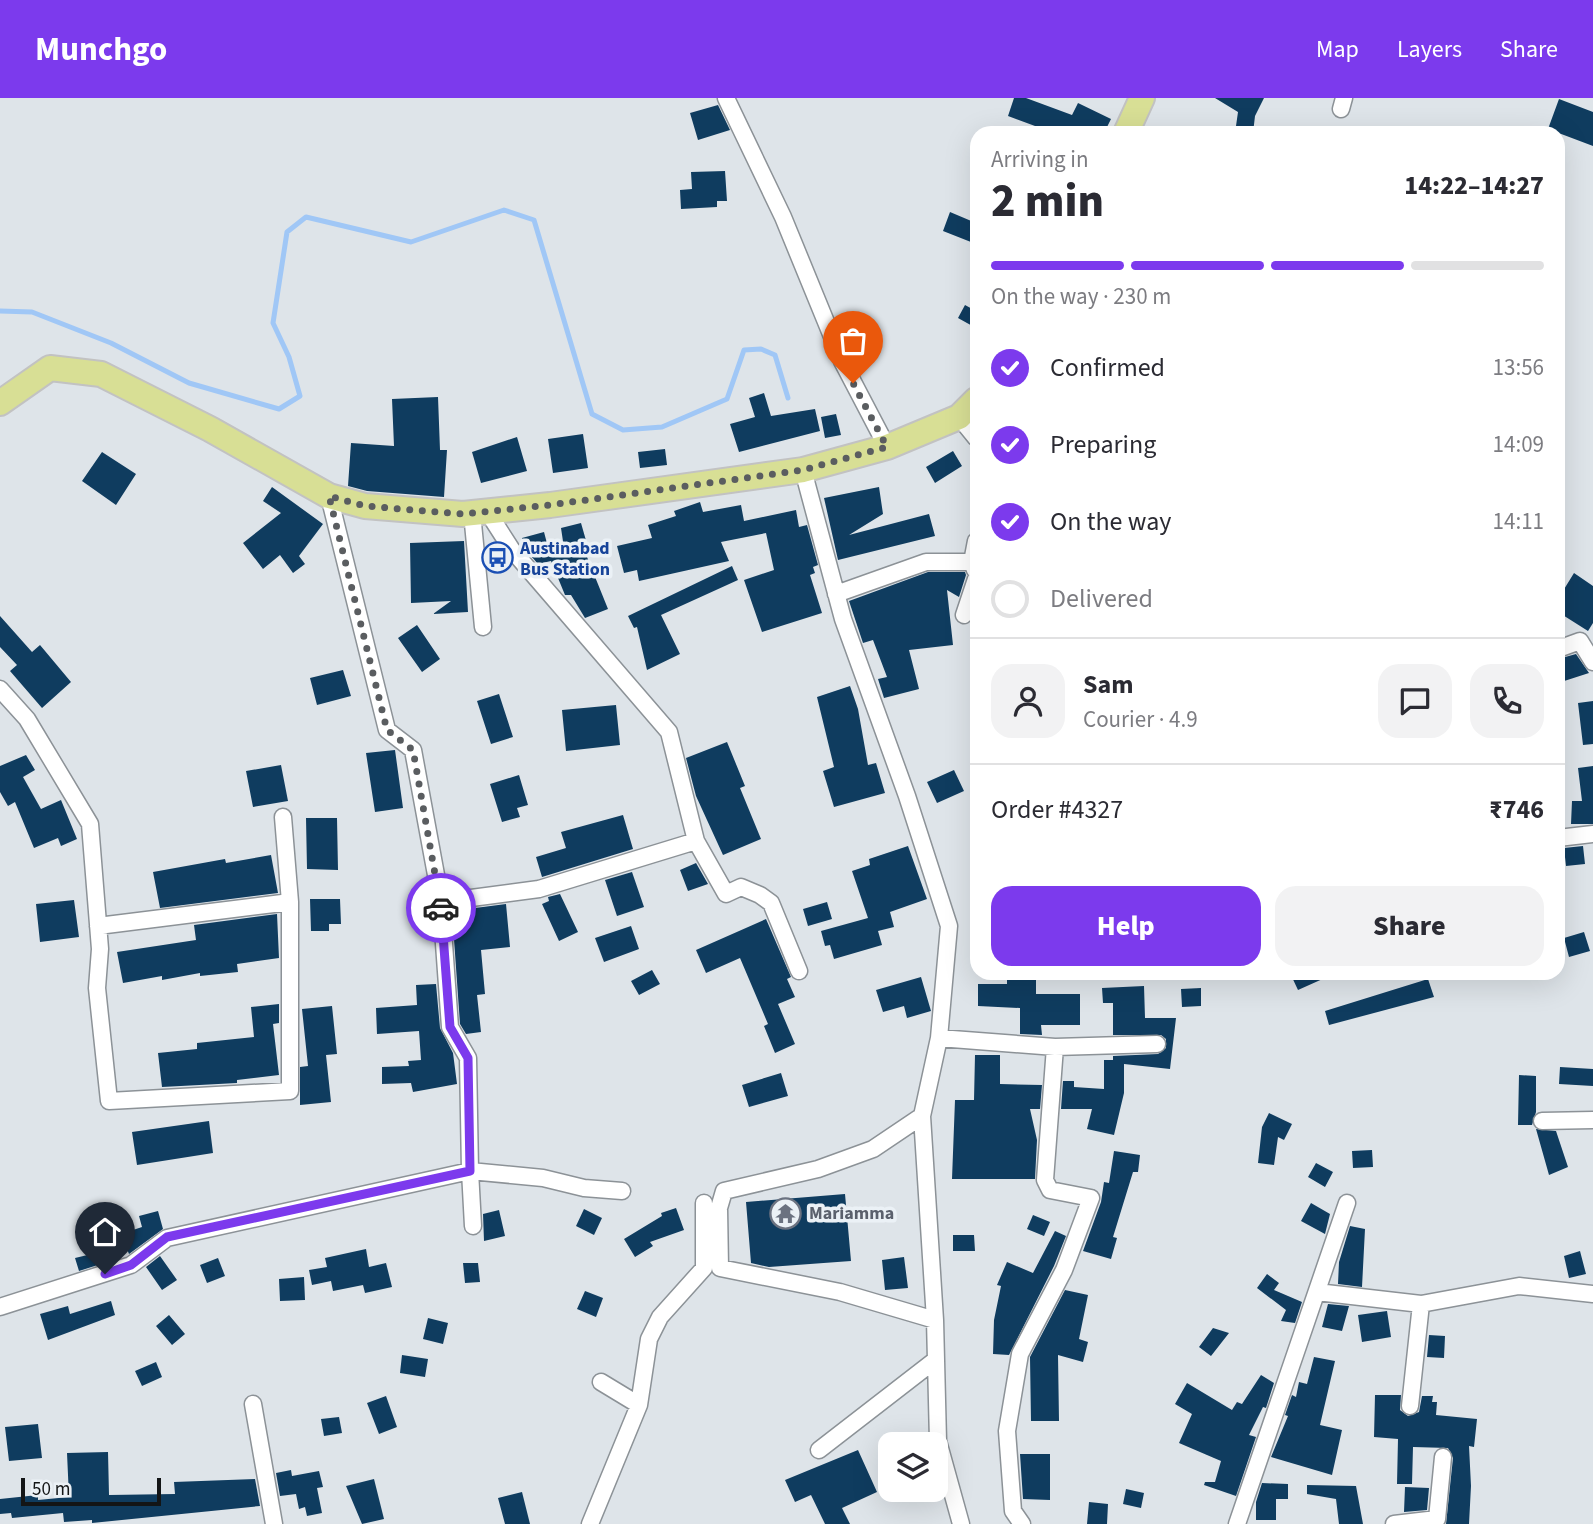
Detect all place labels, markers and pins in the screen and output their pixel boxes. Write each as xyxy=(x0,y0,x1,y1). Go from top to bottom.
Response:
pin xyxy=(823,311,883,383)
place label: Austinabad Bus Station xyxy=(519,536,610,582)
bus stop icon: Austinabad Bus Station xyxy=(480,541,514,575)
temple icon: Mariamma xyxy=(769,1196,803,1230)
place label: Mariamma xyxy=(809,1201,894,1226)
pin xyxy=(75,1202,135,1274)

